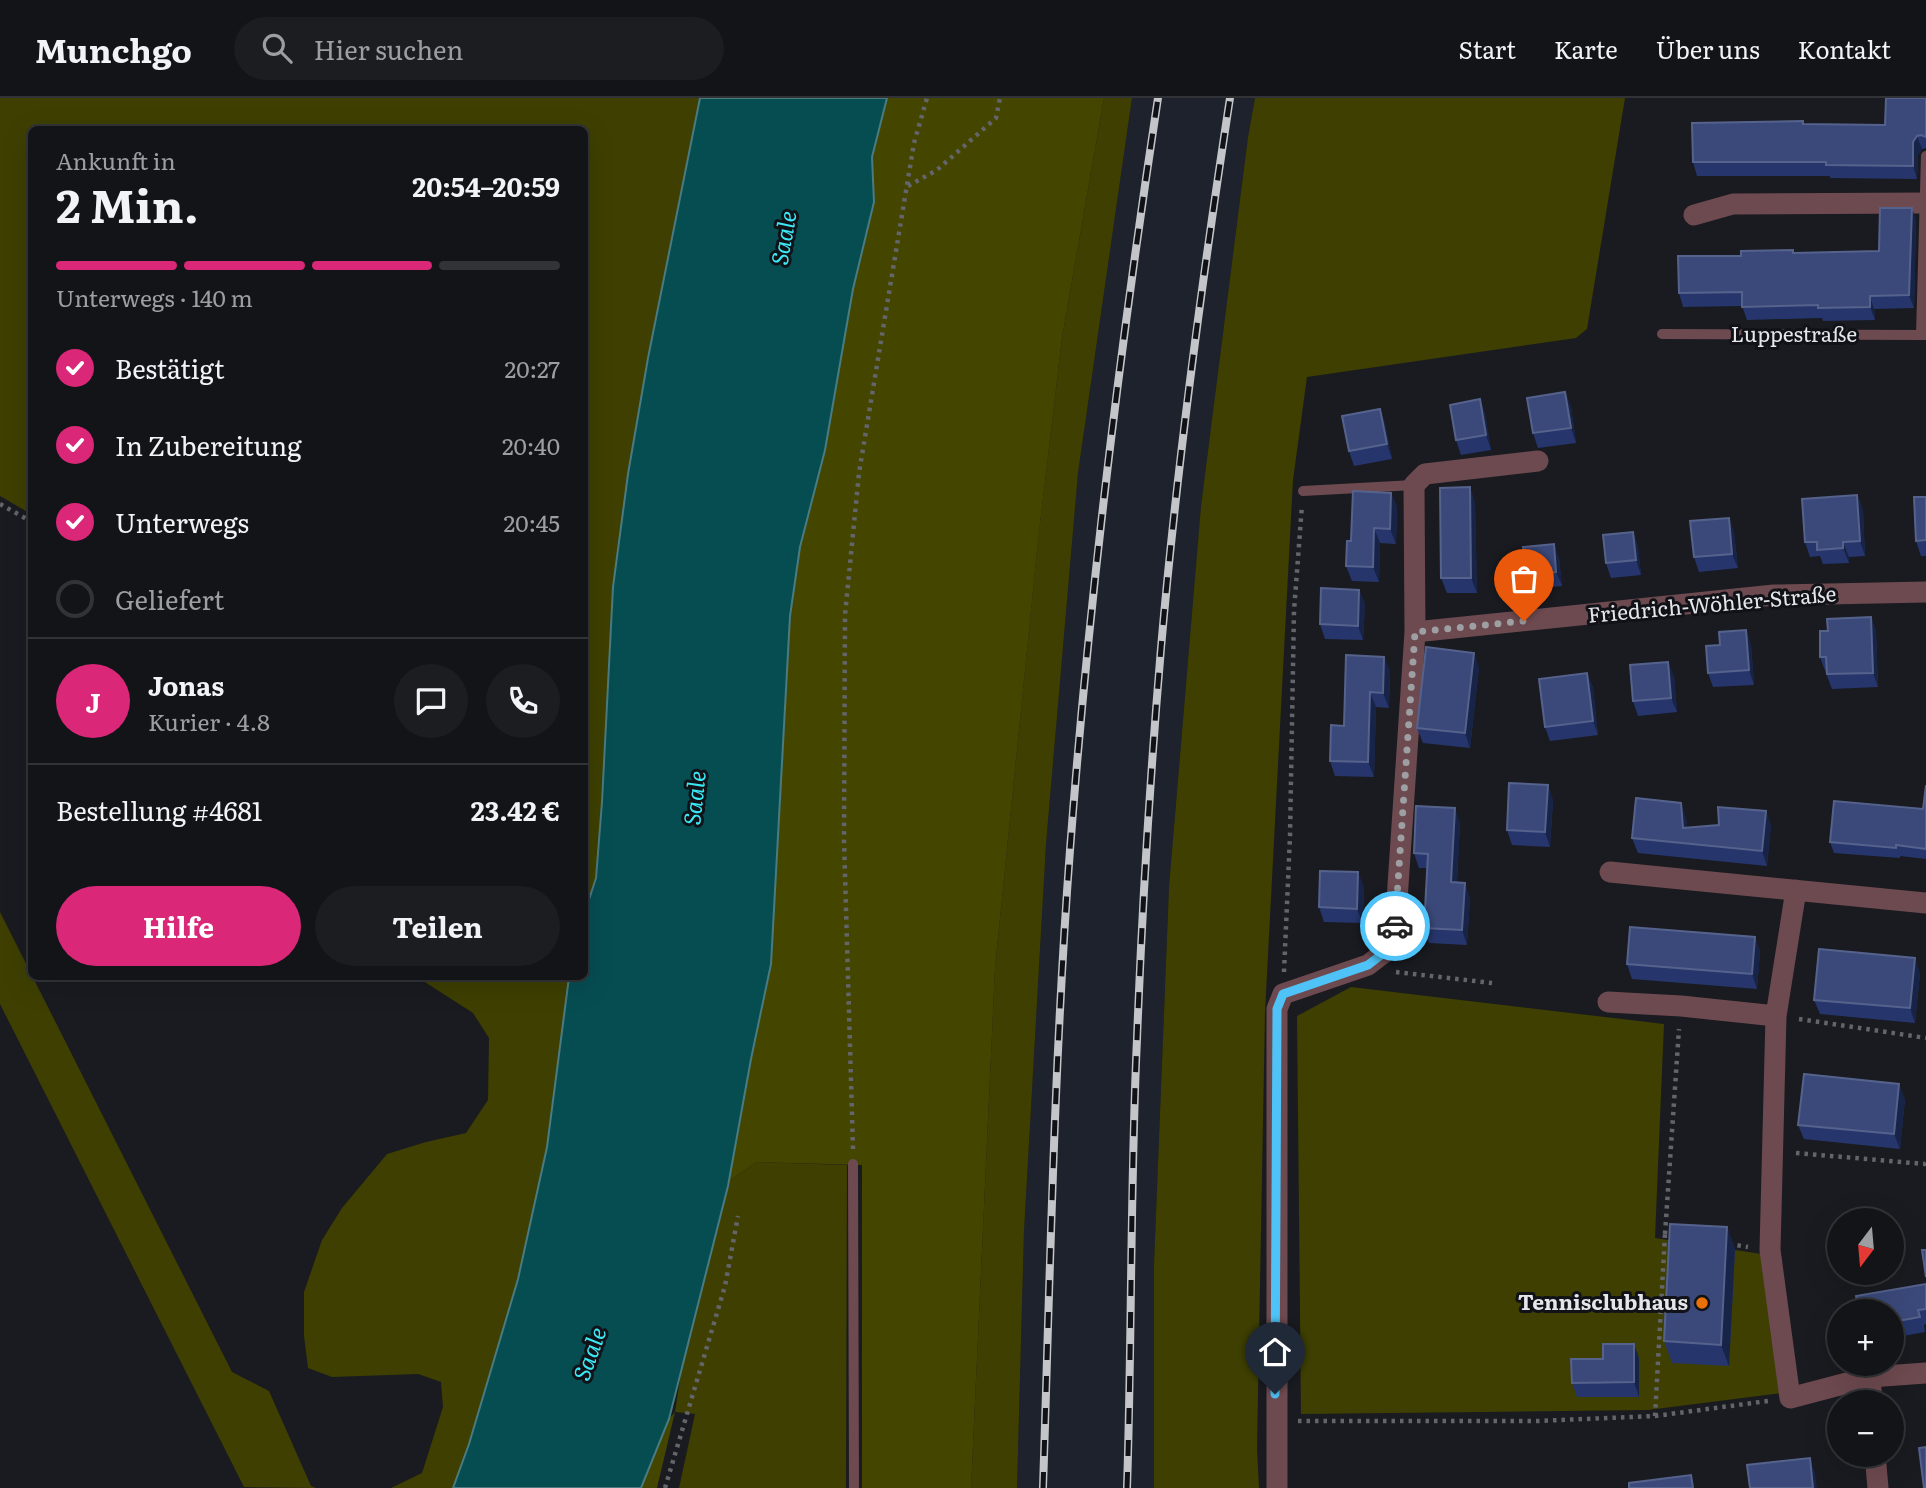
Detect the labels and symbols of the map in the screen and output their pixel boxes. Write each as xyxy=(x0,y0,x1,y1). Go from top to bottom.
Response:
water label: Saale xyxy=(761,208,804,268)
street label: Luppestraße xyxy=(1731,317,1857,348)
pin xyxy=(1494,549,1554,621)
street label: Friedrich-Wöhler-Straße xyxy=(1586,576,1837,629)
water label: Saale xyxy=(673,769,713,827)
courier xyxy=(1360,891,1430,961)
north arrow xyxy=(1827,1208,1904,1284)
place label: Tennisclubhaus xyxy=(1518,1285,1688,1316)
marker: Tennisclubhaus xyxy=(1694,1295,1710,1311)
water label: Saale xyxy=(563,1322,613,1385)
pin xyxy=(1245,1322,1305,1394)

